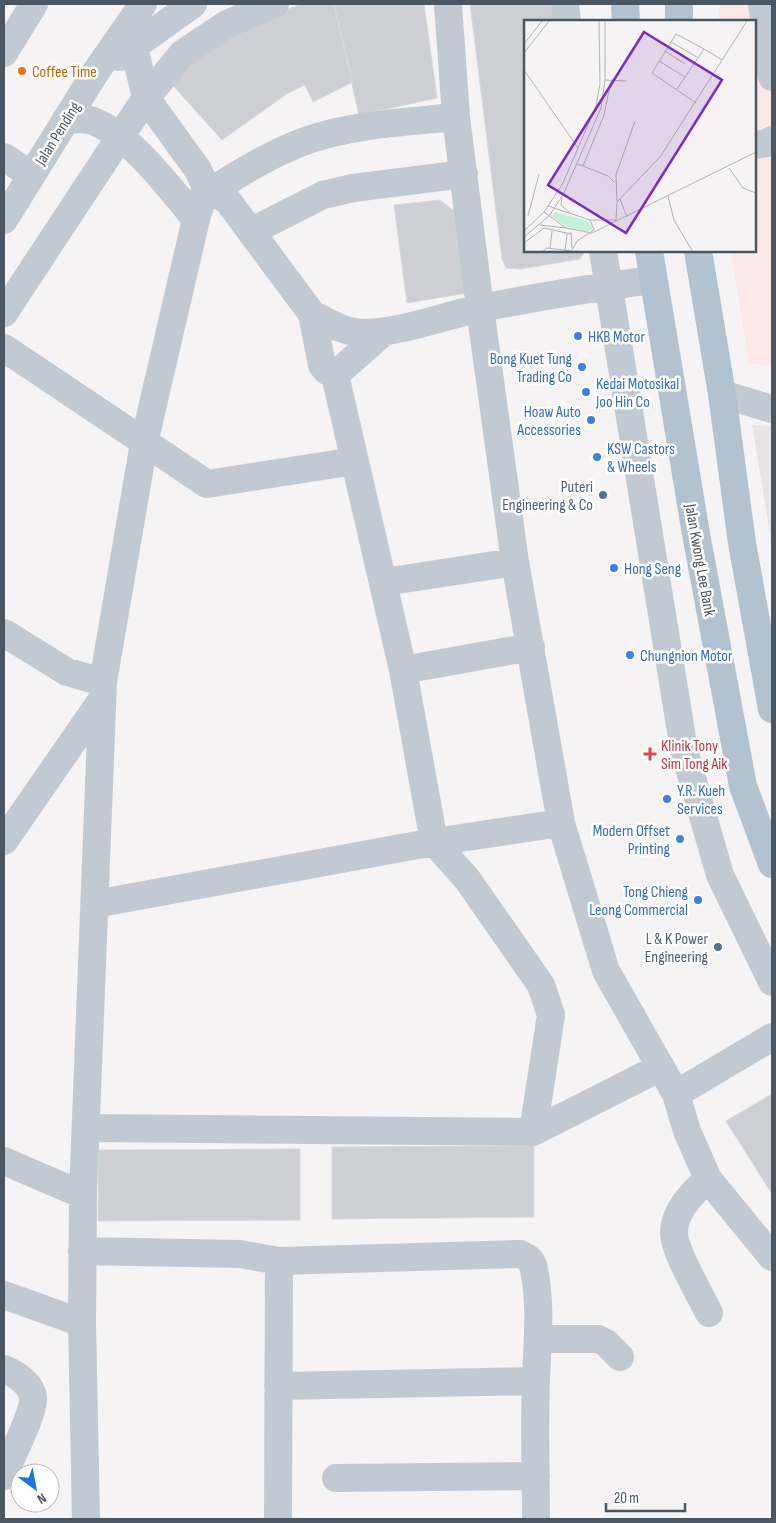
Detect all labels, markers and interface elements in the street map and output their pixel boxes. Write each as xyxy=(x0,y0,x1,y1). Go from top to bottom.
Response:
inset map xyxy=(524,20,756,252)
place label: Coffee Time xyxy=(32,63,97,82)
marker: Coffee Time xyxy=(16,65,28,77)
street label: Jalan Pending xyxy=(31,99,85,170)
place label: HKB Motor xyxy=(588,328,645,347)
marker: HKB Motor xyxy=(572,330,584,342)
place label: Bong Kuet Tung Trading Co xyxy=(490,350,572,387)
marker: Bong Kuet Tung Trading Co xyxy=(576,361,588,373)
place label: Kedai Motosikal Joo Hin Co xyxy=(595,375,679,412)
marker: Kedai Motosikal Joo Hin Co xyxy=(580,386,592,398)
place label: Hoaw Auto Accessories xyxy=(516,403,581,440)
marker: Hoaw Auto Accessories xyxy=(585,414,597,426)
place label: KSW Castors & Wheels xyxy=(607,440,675,477)
marker: KSW Castors & Wheels xyxy=(591,451,603,463)
place label: Puteri Engineering & Co xyxy=(502,478,593,515)
marker: Puteri Engineering & Co xyxy=(597,489,609,501)
street label: Jalan Kwong Lee Bank xyxy=(680,502,719,618)
place label: Hong Seng xyxy=(624,560,681,579)
marker: Hong Seng xyxy=(608,562,620,574)
place label: Chungnion Motor xyxy=(640,647,733,666)
marker: Chungnion Motor xyxy=(624,649,636,661)
place label: Klinik Tony Sim Tong Aik xyxy=(661,737,727,774)
marker: Klinik Tony Sim Tong Aik xyxy=(643,747,657,761)
place label: Y.R. Kueh Services xyxy=(677,782,725,819)
marker: Y.R. Kueh Services xyxy=(661,793,673,805)
place label: Modern Offset Printing xyxy=(593,822,670,859)
marker: Modern Offset Printing xyxy=(674,833,686,845)
place label: Tong Chieng Leong Commercial xyxy=(589,883,688,920)
marker: Tong Chieng Leong Commercial xyxy=(692,894,704,906)
place label: L & K Power Engineering xyxy=(645,930,708,967)
marker: L & K Power Engineering xyxy=(712,941,724,953)
north arrow xyxy=(10,1463,60,1513)
scale bar xyxy=(606,1480,685,1512)
text: N xyxy=(34,1489,49,1508)
text: 20 m xyxy=(614,1489,639,1508)

